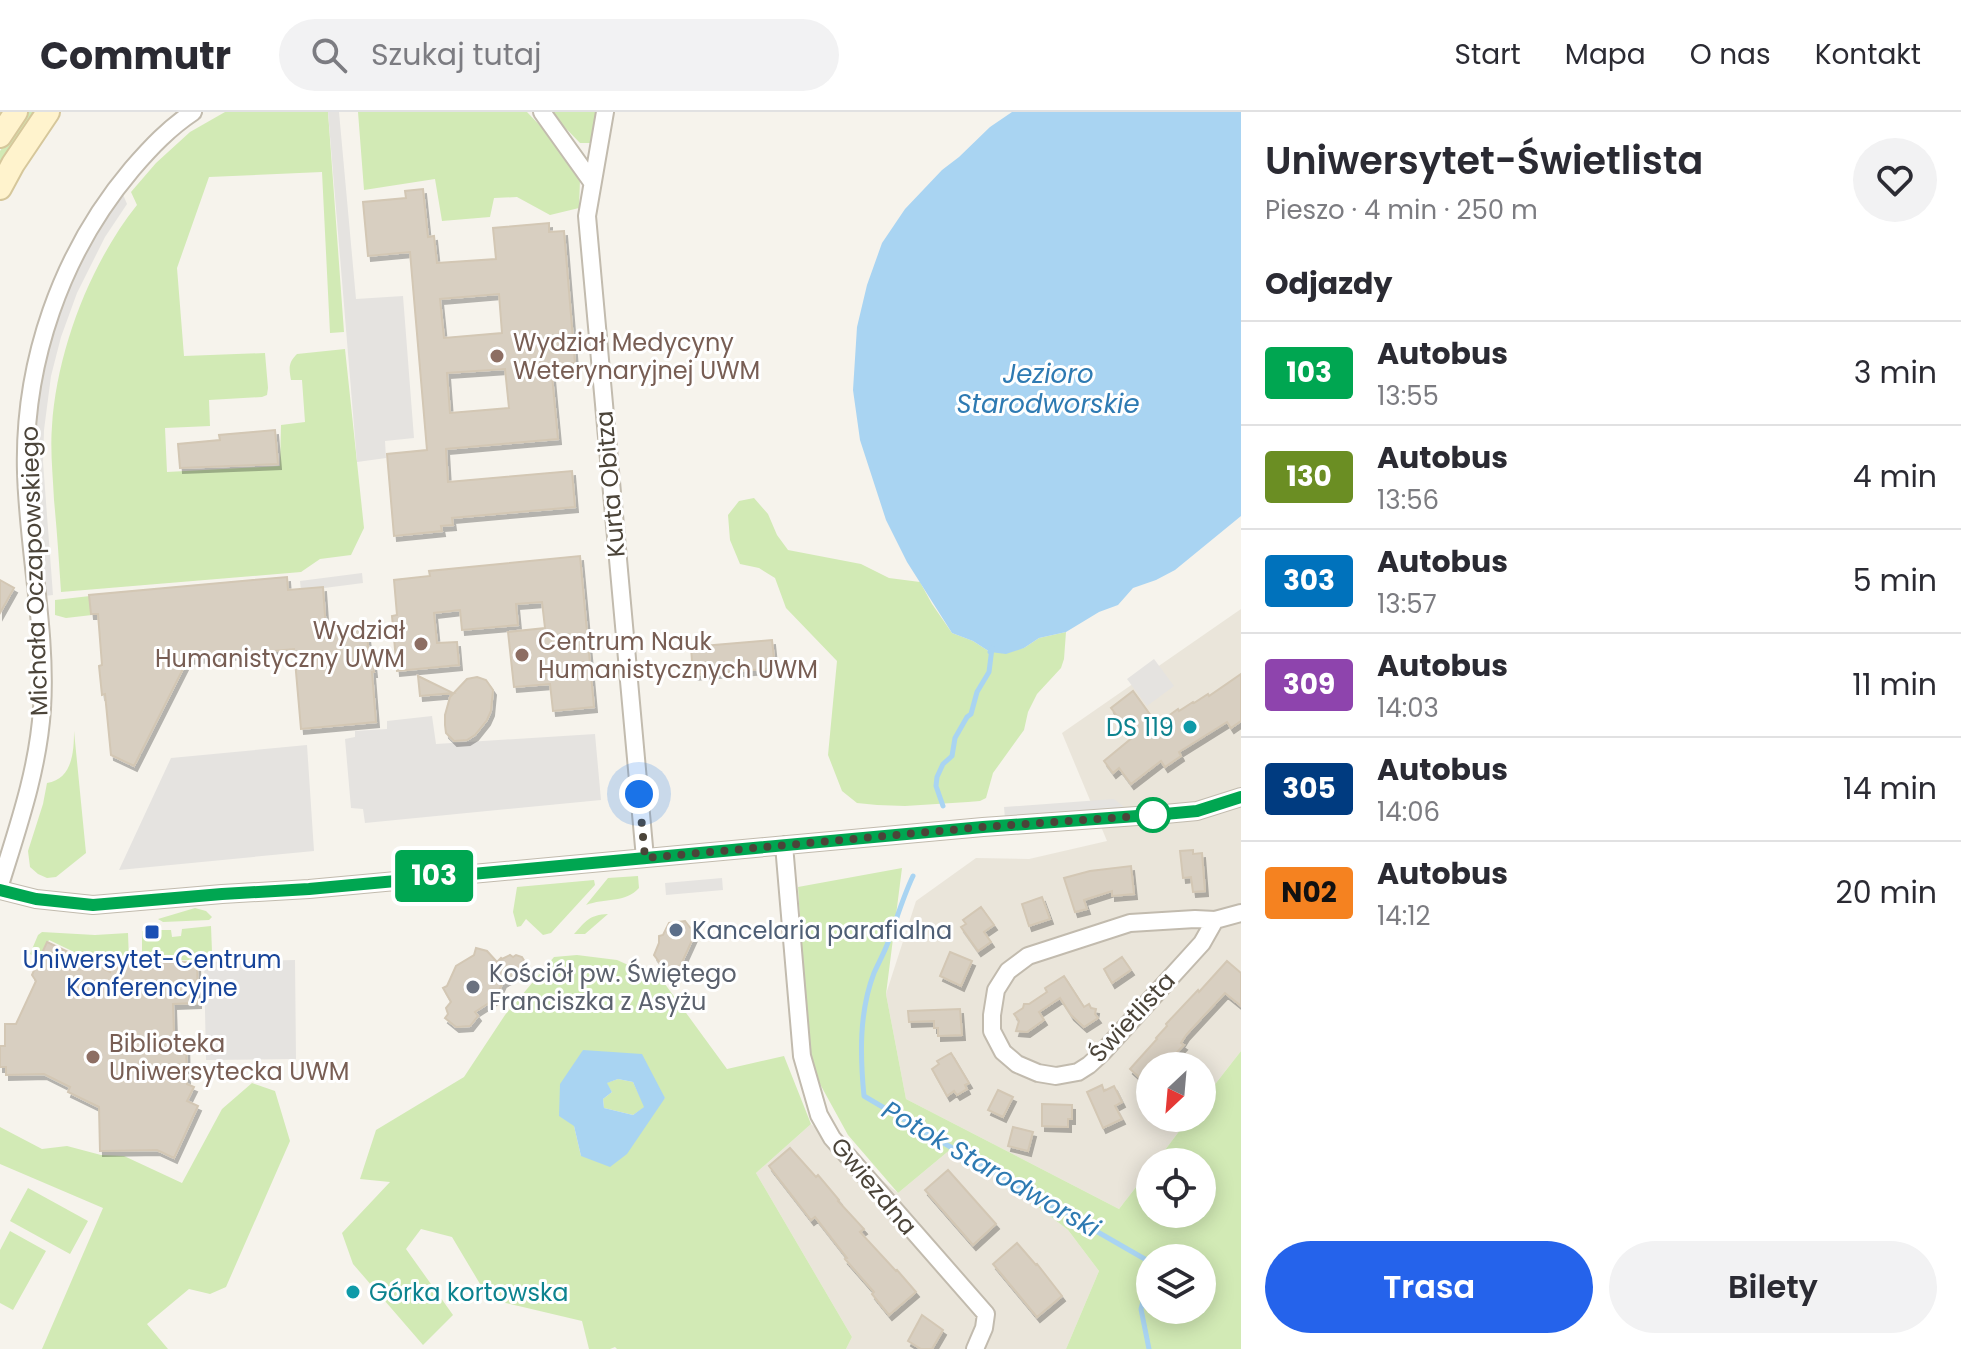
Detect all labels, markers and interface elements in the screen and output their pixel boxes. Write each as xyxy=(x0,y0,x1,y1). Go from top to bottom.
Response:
search box xyxy=(279,19,839,91)
text: Commutr xyxy=(40,29,231,82)
icon: search xyxy=(307,33,351,77)
text: Szukaj tutaj xyxy=(371,33,541,76)
text: Start xyxy=(1455,35,1521,74)
text: Mapa xyxy=(1565,35,1646,74)
text: O nas xyxy=(1690,35,1771,74)
text: Kontakt xyxy=(1815,35,1921,74)
text: Uniwersytet-Świetlista xyxy=(1265,134,1703,187)
button: heart xyxy=(1853,138,1937,222)
text: Pieszo · 4 min · 250 m xyxy=(1265,192,1538,228)
text: Odjazdy xyxy=(1265,262,1392,305)
place label: Wydział Medycyny Weterynaryjnej UWM xyxy=(513,326,760,387)
text: Autobus xyxy=(1377,332,1508,375)
marker: Wydział Medycyny Weterynaryjnej UWM xyxy=(488,347,506,365)
text: 3 min xyxy=(1854,351,1937,394)
text: 103 xyxy=(1286,353,1332,392)
water label: Jezioro Starodworskie xyxy=(956,356,1140,422)
text: 13:55 xyxy=(1377,378,1439,414)
street label: Kurta Obitza xyxy=(587,409,633,559)
street label: Michała Oczapowskiego xyxy=(12,425,56,717)
text: Autobus xyxy=(1377,436,1508,479)
text: 4 min xyxy=(1853,455,1937,498)
text: 130 xyxy=(1286,457,1332,496)
text: 13:56 xyxy=(1377,482,1439,518)
text: Autobus xyxy=(1377,540,1508,583)
text: 5 min xyxy=(1853,559,1937,602)
text: 303 xyxy=(1283,561,1335,600)
text: 13:57 xyxy=(1377,586,1437,622)
place label: Wydział Humanistyczny UWM xyxy=(155,614,405,675)
place label: Centrum Nauk Humanistycznych UWM xyxy=(538,625,818,686)
marker: Wydział Humanistyczny UWM xyxy=(412,635,430,653)
text: Autobus xyxy=(1377,644,1508,687)
marker: Centrum Nauk Humanistycznych UWM xyxy=(513,646,531,664)
text: 11 min xyxy=(1852,663,1937,706)
text: 309 xyxy=(1283,665,1335,704)
text: 14:03 xyxy=(1377,690,1439,726)
place label: DS 119 xyxy=(1106,711,1174,744)
marker: DS 119 xyxy=(1181,718,1199,736)
text: Autobus xyxy=(1377,748,1508,791)
text: 14 min xyxy=(1843,767,1937,810)
text: 305 xyxy=(1282,769,1336,808)
your location xyxy=(619,774,659,814)
text: 14:06 xyxy=(1377,794,1440,830)
unlabelled marker xyxy=(1136,798,1170,832)
line badge: 103 xyxy=(388,850,480,902)
text: Autobus xyxy=(1377,852,1508,895)
text: 103 xyxy=(411,856,457,895)
text: 20 min xyxy=(1835,871,1937,914)
text: N02 xyxy=(1281,873,1337,912)
text: 14:12 xyxy=(1377,898,1430,934)
place label: Kancelaria parafialna xyxy=(692,914,952,947)
marker: Kancelaria parafialna xyxy=(667,921,685,939)
marker: Uniwersytet-Centrum Konferencyjne xyxy=(143,923,161,941)
place label: Uniwersytet-Centrum Konferencyjne xyxy=(22,943,282,1004)
place label: Kościół pw. Świętego Franciszka z Asyżu xyxy=(489,957,737,1018)
street label: Świetlista xyxy=(1082,965,1182,1069)
marker: Kościół pw. Świętego Franciszka z Asyżu xyxy=(464,978,482,996)
place label: Biblioteka Uniwersytecka UWM xyxy=(109,1027,349,1088)
marker: Biblioteka Uniwersytecka UWM xyxy=(84,1048,102,1066)
north arrow xyxy=(1136,1052,1216,1132)
map controls xyxy=(1136,1052,1216,1324)
water label: Potok Starodworski xyxy=(875,1092,1107,1246)
street label: Gwiezdna xyxy=(823,1130,925,1242)
button: locate xyxy=(1136,1148,1216,1228)
button: Trasa xyxy=(1265,1241,1593,1333)
button: Bilety xyxy=(1609,1241,1937,1333)
button: layers xyxy=(1136,1244,1216,1324)
place label: Górka kortowska xyxy=(369,1276,569,1309)
marker: Górka kortowska xyxy=(344,1283,362,1301)

